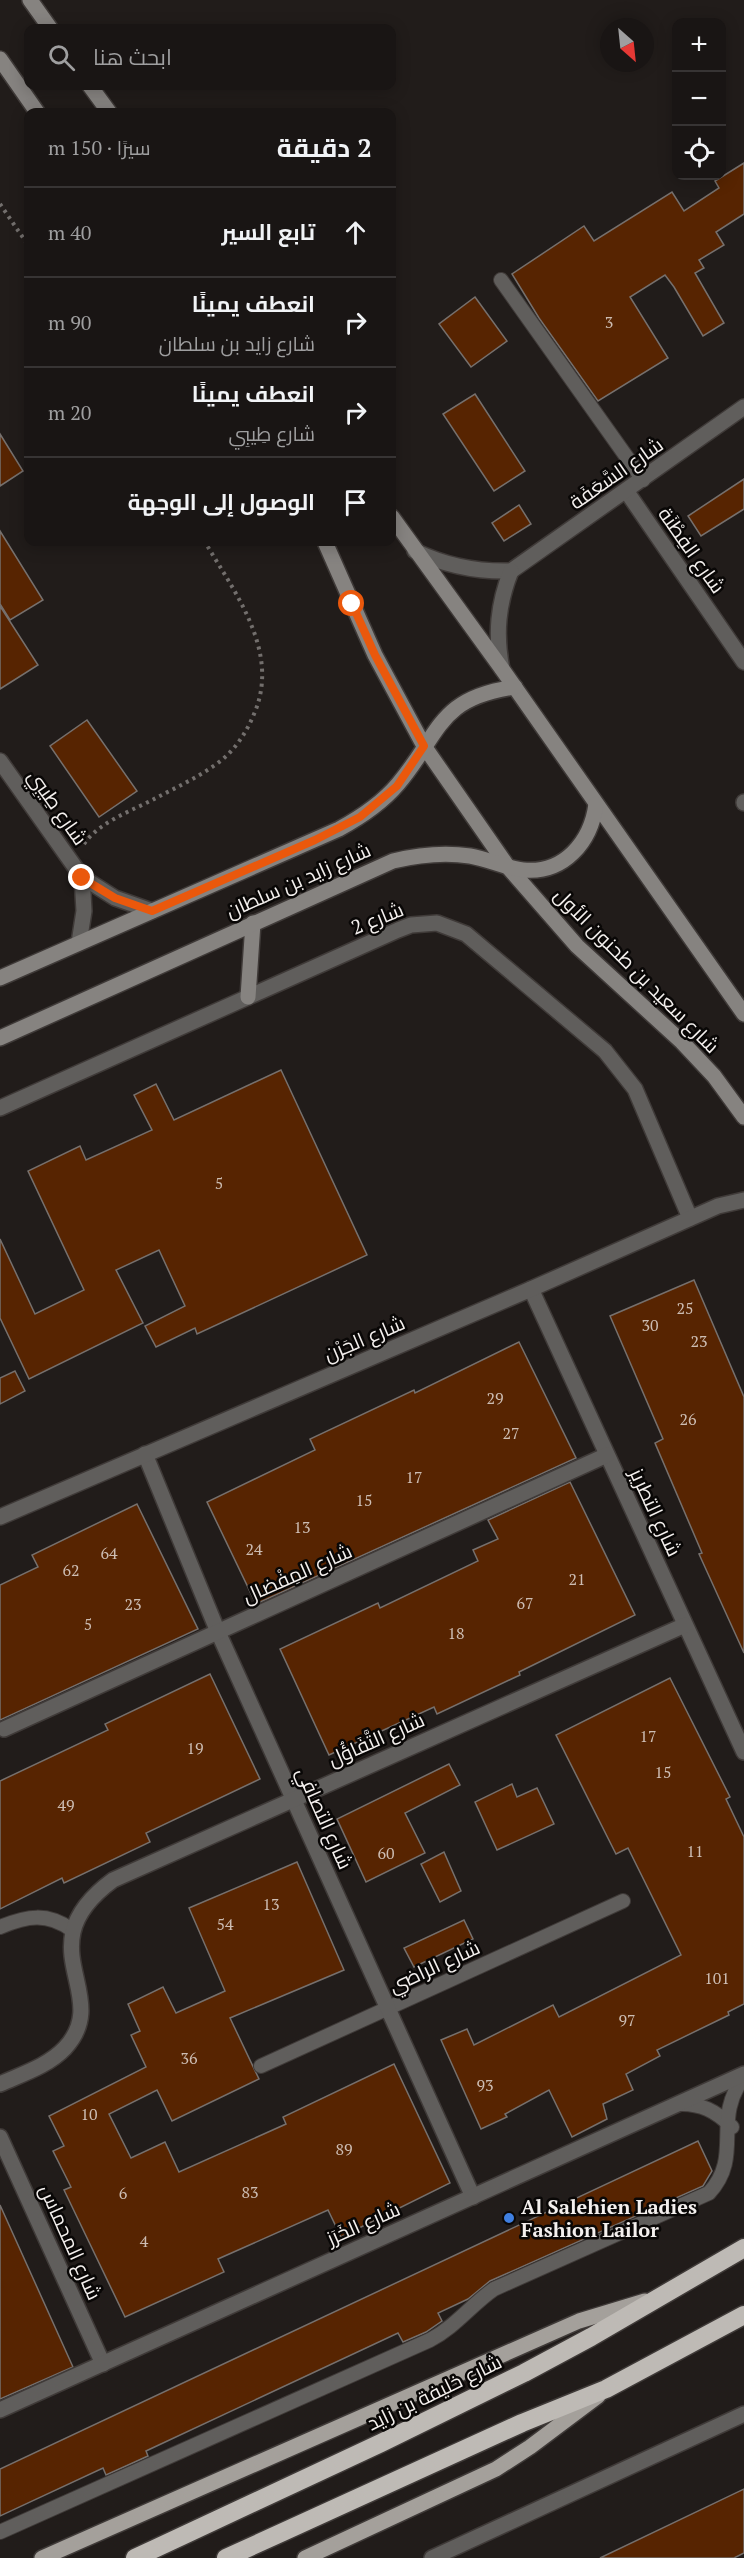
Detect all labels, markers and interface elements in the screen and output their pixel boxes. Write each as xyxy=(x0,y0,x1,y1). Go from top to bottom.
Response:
north arrow xyxy=(600,18,654,72)
map controls xyxy=(672,18,726,180)
button: + xyxy=(672,18,726,72)
search box xyxy=(24,24,396,90)
icon: search xyxy=(45,41,78,74)
text: ابحث هنا xyxy=(93,42,172,71)
button: − xyxy=(672,72,726,126)
button: locate xyxy=(672,126,726,180)
text: 2 دقيقة xyxy=(277,130,372,164)
text: سيرًا · 150 m xyxy=(48,134,150,161)
icon: ahead xyxy=(339,216,372,249)
text: تابع السير xyxy=(222,217,315,246)
text: 40 m xyxy=(48,219,91,246)
text: انعطف يمينًا xyxy=(192,289,315,318)
icon: right xyxy=(339,306,372,339)
text: 90 m xyxy=(48,309,91,336)
house number: 3 xyxy=(605,311,613,333)
text: شارع زايد بن سلطان xyxy=(159,330,315,357)
text: انعطف يمينًا xyxy=(192,379,315,408)
icon: right xyxy=(339,396,372,429)
text: 20 m xyxy=(48,399,91,426)
text: شارع طِيبِي xyxy=(228,420,315,447)
street label: شارع السَّعَفَة xyxy=(564,431,669,516)
icon: arrive xyxy=(339,486,372,519)
text: الوصول إلى الوجهة xyxy=(128,487,315,516)
street label: شارع الفِطْنَة xyxy=(652,501,732,599)
route start xyxy=(338,590,364,616)
street label: شارع طِيبِي xyxy=(20,764,94,852)
street label: شارع زايد بن سلطان xyxy=(221,836,375,925)
route end xyxy=(68,864,94,890)
street label: شارع سعيد بن طحنون الأول xyxy=(548,881,726,1059)
street label: شارع 2 xyxy=(347,895,408,942)
house number: 5 xyxy=(215,1172,223,1194)
house number: 25 xyxy=(676,1297,694,1319)
street label: شارع الجَرْن xyxy=(319,1309,409,1368)
house number: 30 xyxy=(641,1314,659,1336)
house number: 23 xyxy=(690,1330,708,1352)
house number: 29 xyxy=(486,1387,504,1409)
house number: 26 xyxy=(679,1408,697,1430)
house number: 27 xyxy=(502,1422,520,1444)
street label: شارع التطريز xyxy=(623,1463,688,1561)
house number: 17 xyxy=(405,1466,423,1488)
house number: 15 xyxy=(355,1489,373,1511)
house number: 13 xyxy=(293,1516,311,1538)
street label: شارع المِفْضال xyxy=(238,1537,356,1610)
house number: 24 xyxy=(245,1538,263,1560)
house number: 64 xyxy=(100,1542,118,1564)
house number: 62 xyxy=(62,1559,80,1581)
house number: 21 xyxy=(568,1568,586,1590)
house number: 67 xyxy=(516,1592,534,1614)
house number: 23 xyxy=(124,1593,142,1615)
house number: 5 xyxy=(84,1613,92,1635)
house number: 18 xyxy=(447,1622,465,1644)
street label: شارع التَّفَاؤُل xyxy=(323,1706,429,1773)
house number: 17 xyxy=(639,1725,657,1747)
house number: 19 xyxy=(186,1737,204,1759)
house number: 15 xyxy=(654,1761,672,1783)
street label: شارع التصافي xyxy=(288,1763,360,1875)
house number: 49 xyxy=(57,1794,75,1816)
house number: 11 xyxy=(686,1840,704,1862)
house number: 60 xyxy=(377,1842,395,1864)
house number: 13 xyxy=(262,1893,280,1915)
house number: 54 xyxy=(216,1913,234,1935)
street label: شارع الراضي xyxy=(384,1933,485,2001)
house number: 101 xyxy=(704,1967,730,1989)
house number: 97 xyxy=(618,2009,636,2031)
house number: 36 xyxy=(180,2047,198,2069)
house number: 93 xyxy=(476,2074,494,2096)
house number: 10 xyxy=(80,2103,98,2125)
house number: 89 xyxy=(335,2138,353,2160)
street label: شارع المحماس xyxy=(33,2180,108,2304)
house number: 83 xyxy=(241,2181,259,2203)
house number: 6 xyxy=(119,2182,128,2204)
place label: Al Salehien Ladies Fashion Lailor xyxy=(521,2193,697,2243)
street label: شارع الخَرَز xyxy=(321,2195,404,2252)
marker: Al Salehien Ladies Fashion Lailor xyxy=(502,2211,516,2225)
house number: 4 xyxy=(140,2230,149,2252)
street label: شارع خليفة بن زايد xyxy=(362,2348,506,2437)

